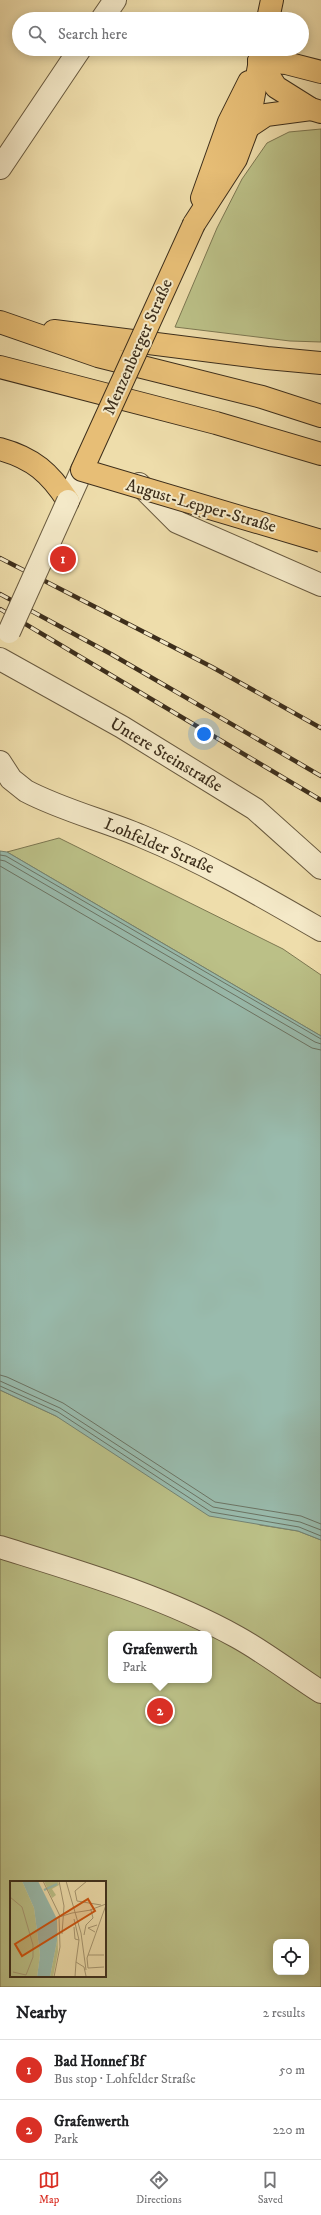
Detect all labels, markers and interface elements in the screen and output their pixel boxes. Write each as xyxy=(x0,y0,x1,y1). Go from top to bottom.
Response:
search box xyxy=(12,12,309,56)
icon: search xyxy=(26,23,48,45)
text: Search here xyxy=(58,25,127,44)
street label: Menzenberger Straße xyxy=(98,276,178,418)
street label: August-Lepper-Straße xyxy=(123,474,279,538)
pin: 1 xyxy=(50,544,76,574)
street label: Untere Steinstraße xyxy=(106,713,226,797)
your location xyxy=(194,724,214,744)
street label: Lohfelder Straße xyxy=(101,813,217,879)
popup xyxy=(108,1631,212,1683)
text: Grafenwerth xyxy=(122,1640,198,1659)
text: Park xyxy=(122,1659,147,1675)
pin: 2 xyxy=(147,1696,173,1726)
inset map xyxy=(10,1881,106,1977)
map controls xyxy=(273,1939,309,1975)
button: locate xyxy=(273,1939,309,1975)
text: Nearby xyxy=(16,2002,66,2024)
text: 2 results xyxy=(263,2005,305,2021)
text: Bad Honnef Bf xyxy=(54,2052,144,2071)
text: 1 xyxy=(27,2062,31,2078)
text: 50 m xyxy=(279,2062,305,2078)
text: Bus stop · Lohfelder Straße xyxy=(54,2071,196,2087)
text: Grafenwerth xyxy=(54,2112,129,2131)
text: 2 xyxy=(26,2122,32,2138)
text: 220 m xyxy=(273,2122,305,2138)
text: Park xyxy=(54,2131,78,2147)
tab: Map xyxy=(38,2169,60,2207)
tab: Directions xyxy=(136,2169,182,2207)
tab: Saved xyxy=(258,2169,283,2207)

